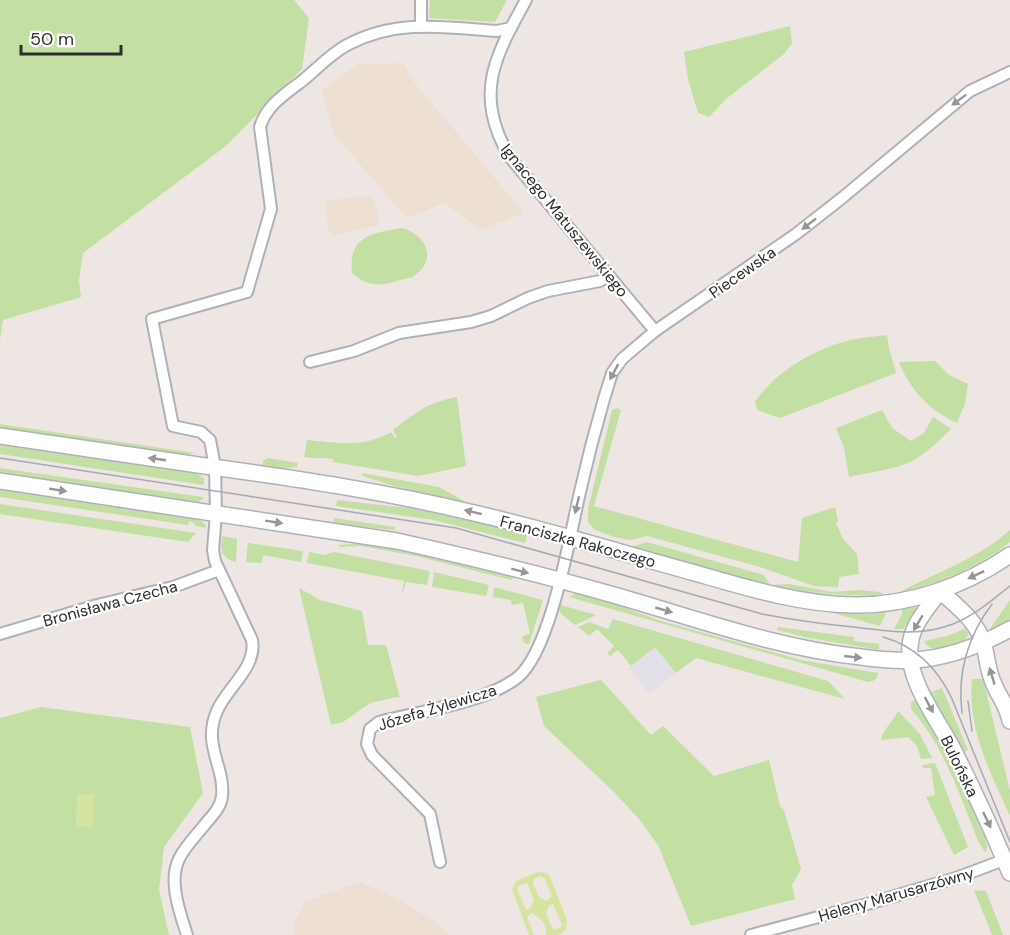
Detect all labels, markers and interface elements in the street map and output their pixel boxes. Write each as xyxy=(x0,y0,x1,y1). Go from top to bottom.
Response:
scale bar xyxy=(21,18,122,56)
text: 50 m xyxy=(30,27,74,51)
one-way arrow xyxy=(951,93,966,105)
street label: Ignacego Matuszewskiego xyxy=(496,139,633,301)
one-way arrow xyxy=(801,218,816,230)
street label: Piecewska xyxy=(705,242,780,303)
one-way arrow xyxy=(609,364,619,381)
one-way arrow xyxy=(147,454,166,463)
one-way arrow xyxy=(48,485,67,494)
one-way arrow xyxy=(572,496,582,514)
one-way arrow xyxy=(463,507,482,517)
street label: Franciszka Rakoczego xyxy=(498,511,658,572)
one-way arrow xyxy=(265,518,284,527)
one-way arrow xyxy=(511,566,529,576)
one-way arrow xyxy=(966,570,984,580)
street label: Bronisława Czecha xyxy=(41,575,180,632)
one-way arrow xyxy=(655,606,673,615)
one-way arrow xyxy=(913,615,924,631)
one-way arrow xyxy=(843,652,862,661)
one-way arrow xyxy=(987,667,996,685)
street label: Józefa Żylewicza xyxy=(375,679,499,736)
one-way arrow xyxy=(924,697,934,714)
street label: Bulońska xyxy=(936,732,983,800)
one-way arrow xyxy=(982,812,991,829)
street label: Heleny Marusarzówny xyxy=(816,862,977,927)

